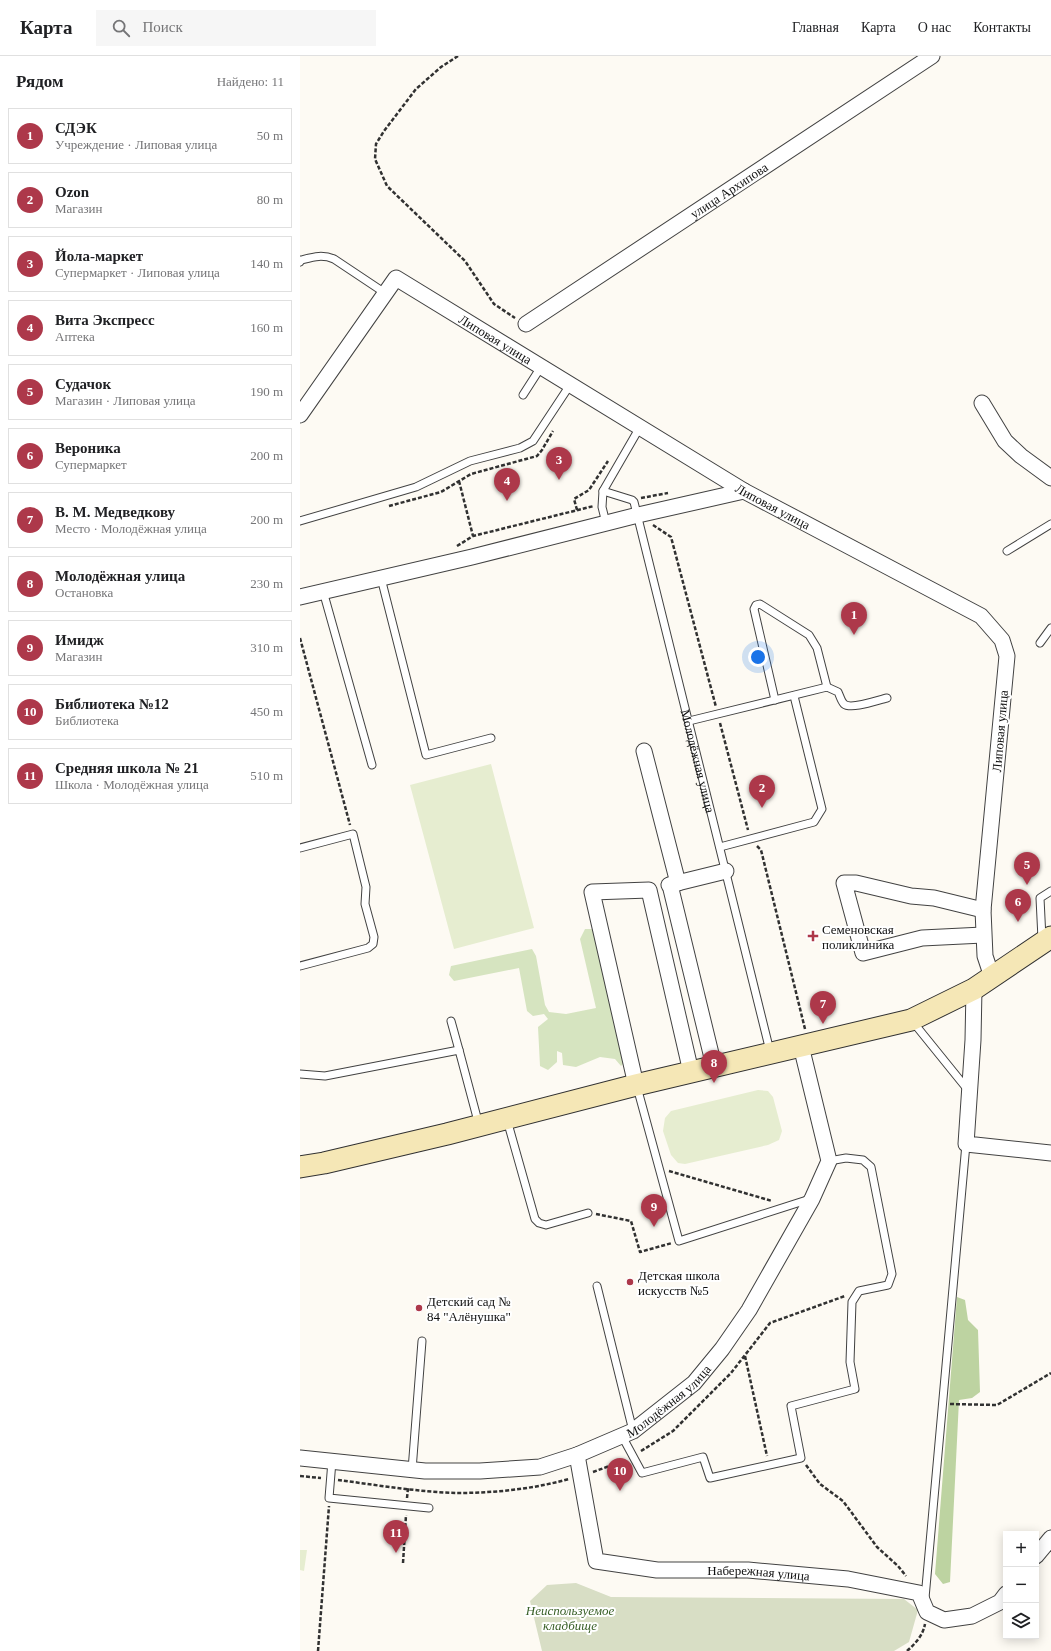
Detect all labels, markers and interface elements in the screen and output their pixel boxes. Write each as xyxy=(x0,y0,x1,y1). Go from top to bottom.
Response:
search box xyxy=(96,10,376,46)
text: Карта xyxy=(20,17,72,38)
icon: search xyxy=(110,17,132,39)
text: Поиск xyxy=(142,19,183,35)
text: Главная xyxy=(792,20,839,35)
text: Карта xyxy=(861,20,896,35)
text: О нас xyxy=(918,20,951,35)
text: Контакты xyxy=(973,20,1031,35)
text: Рядом xyxy=(16,72,64,91)
text: Найдено: 11 xyxy=(217,74,284,89)
text: СДЭК xyxy=(55,120,97,136)
text: 1 xyxy=(27,128,33,143)
text: 50 m xyxy=(257,128,283,143)
text: Учреждение · Липовая улица xyxy=(55,137,217,152)
street label: улица Архипова xyxy=(687,159,771,221)
text: Ozon xyxy=(55,184,89,200)
text: 2 xyxy=(27,192,33,207)
text: 80 m xyxy=(257,192,283,207)
text: Магазин xyxy=(55,201,102,216)
text: Йола-маркет xyxy=(55,248,143,264)
text: 3 xyxy=(27,256,33,271)
text: 140 m xyxy=(250,256,283,271)
text: Супермаркет · Липовая улица xyxy=(55,265,220,280)
street label: Липовая улица xyxy=(456,311,535,367)
text: Вита Экспресс xyxy=(55,312,155,328)
text: 4 xyxy=(27,320,33,335)
text: 160 m xyxy=(250,320,283,335)
text: Аптека xyxy=(55,329,95,344)
text: Судачок xyxy=(55,376,111,392)
text: 5 xyxy=(27,384,33,399)
text: 190 m xyxy=(250,384,283,399)
text: Магазин · Липовая улица xyxy=(55,393,196,408)
text: Вероника xyxy=(55,440,121,456)
pin: 3 xyxy=(546,447,572,480)
text: 6 xyxy=(27,448,33,463)
text: 200 m xyxy=(250,448,283,463)
text: Супермаркет xyxy=(55,457,127,472)
pin: 4 xyxy=(494,468,520,501)
street label: Липовая улица xyxy=(733,480,813,532)
text: В. М. Медведкову xyxy=(55,504,175,520)
text: 7 xyxy=(27,512,33,527)
text: 200 m xyxy=(250,512,283,527)
text: Место · Молодёжная улица xyxy=(55,521,207,536)
text: Молодёжная улица xyxy=(55,568,185,584)
text: 8 xyxy=(27,576,33,591)
text: 230 m xyxy=(250,576,283,591)
text: Остановка xyxy=(55,585,113,600)
pin: 1 xyxy=(841,602,867,635)
text: Имидж xyxy=(55,632,104,648)
text: 9 xyxy=(27,640,33,655)
text: 310 m xyxy=(250,640,283,655)
your location xyxy=(748,647,768,667)
text: Магазин xyxy=(55,649,102,664)
street label: Липовая улица xyxy=(989,689,1011,773)
text: Библиотека №12 xyxy=(55,696,169,712)
text: 10 xyxy=(24,704,37,719)
text: 450 m xyxy=(250,704,283,719)
street label: Молодёжная улица xyxy=(678,708,718,814)
text: Библиотека xyxy=(55,713,119,728)
text: Средняя школа № 21 xyxy=(55,760,199,776)
text: 11 xyxy=(24,768,36,783)
text: 510 m xyxy=(250,768,283,783)
pin: 2 xyxy=(749,775,775,808)
text: Школа · Молодёжная улица xyxy=(55,777,209,792)
pin: 5 xyxy=(1014,852,1040,885)
pin: 6 xyxy=(1005,889,1031,922)
place label: Семеновская поликлиника xyxy=(822,922,895,952)
marker: Семеновская поликлиника xyxy=(807,930,819,942)
pin: 7 xyxy=(810,991,836,1024)
pin: 8 xyxy=(701,1050,727,1083)
pin: 9 xyxy=(641,1194,667,1227)
place label: Детская школа искусств №5 xyxy=(638,1268,720,1298)
marker: Детская школа искусств №5 xyxy=(625,1277,635,1287)
place label: Детский сад № 84 "Алёнушка" xyxy=(427,1294,511,1324)
marker: Детский сад № 84 "Алёнушка" xyxy=(414,1303,424,1313)
street label: Молодёжная улица xyxy=(624,1361,714,1440)
pin: 10 xyxy=(607,1458,633,1491)
pin: 11 xyxy=(383,1520,409,1553)
map controls xyxy=(1003,1531,1039,1639)
button: + xyxy=(1003,1531,1039,1567)
street label: Набережная улица xyxy=(707,1562,811,1583)
button: − xyxy=(1003,1567,1039,1603)
park label: Неиспользуемое кладбище xyxy=(525,1603,614,1633)
button: layers xyxy=(1003,1603,1039,1639)

